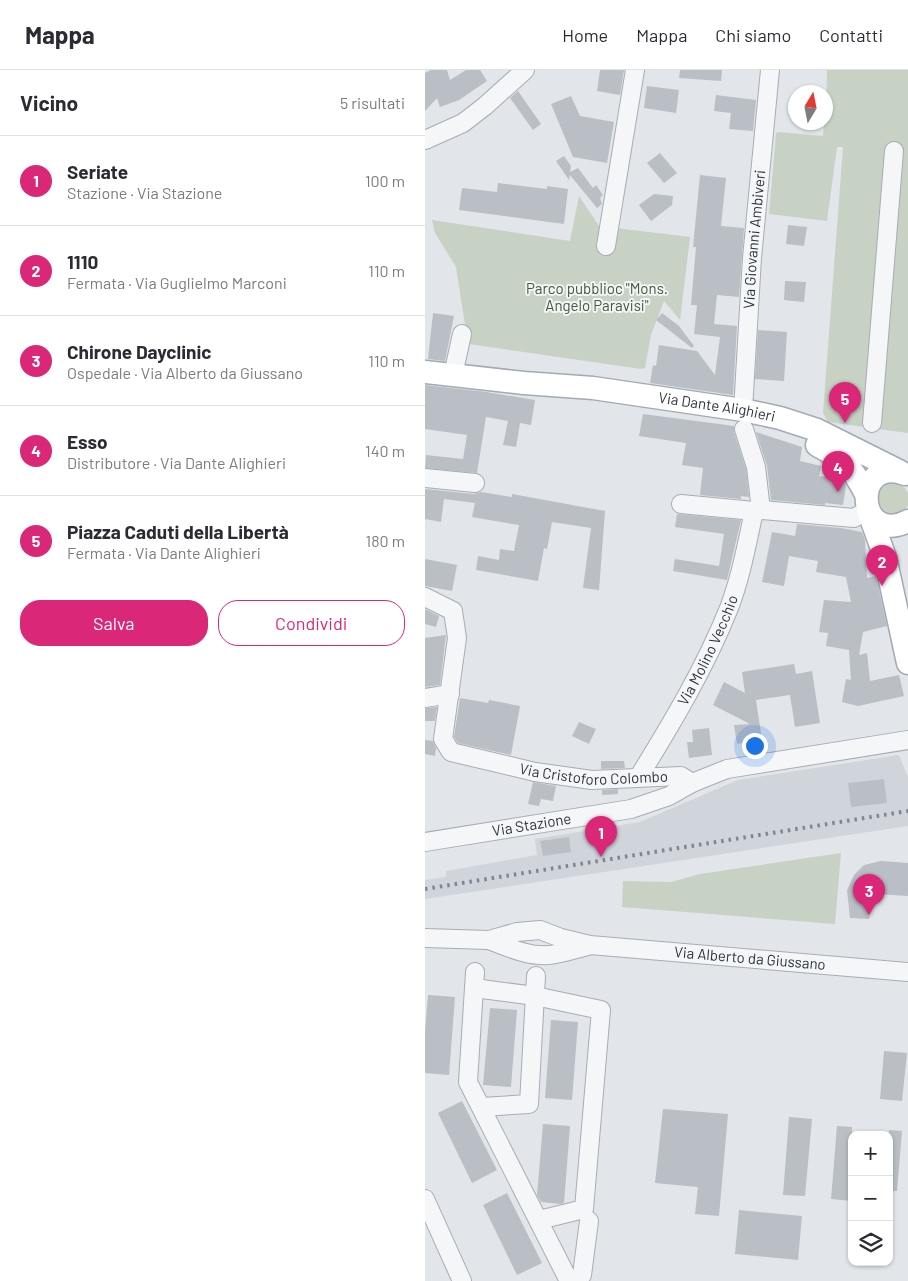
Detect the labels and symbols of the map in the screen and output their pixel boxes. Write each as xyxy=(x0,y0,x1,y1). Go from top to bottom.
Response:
north arrow xyxy=(788,85,833,130)
street label: Via Giovanni Ambiveri xyxy=(739,169,768,309)
park label: Parco pubblioc "Mons. Angelo Paravisi" xyxy=(526,279,668,314)
pin: 5 xyxy=(829,382,861,423)
street label: Via Dante Alighieri xyxy=(657,388,777,425)
pin: 4 xyxy=(822,451,854,492)
pin: 2 xyxy=(866,545,898,586)
street label: Via Molino Vecchio xyxy=(673,592,741,708)
your location xyxy=(742,733,768,759)
street label: Via Cristoforo Colombo xyxy=(518,759,668,788)
street label: Via Stazione xyxy=(491,809,572,839)
pin: 1 xyxy=(585,816,617,857)
pin: 3 xyxy=(853,874,885,915)
street label: Via Alberto da Giussano xyxy=(673,942,827,973)

